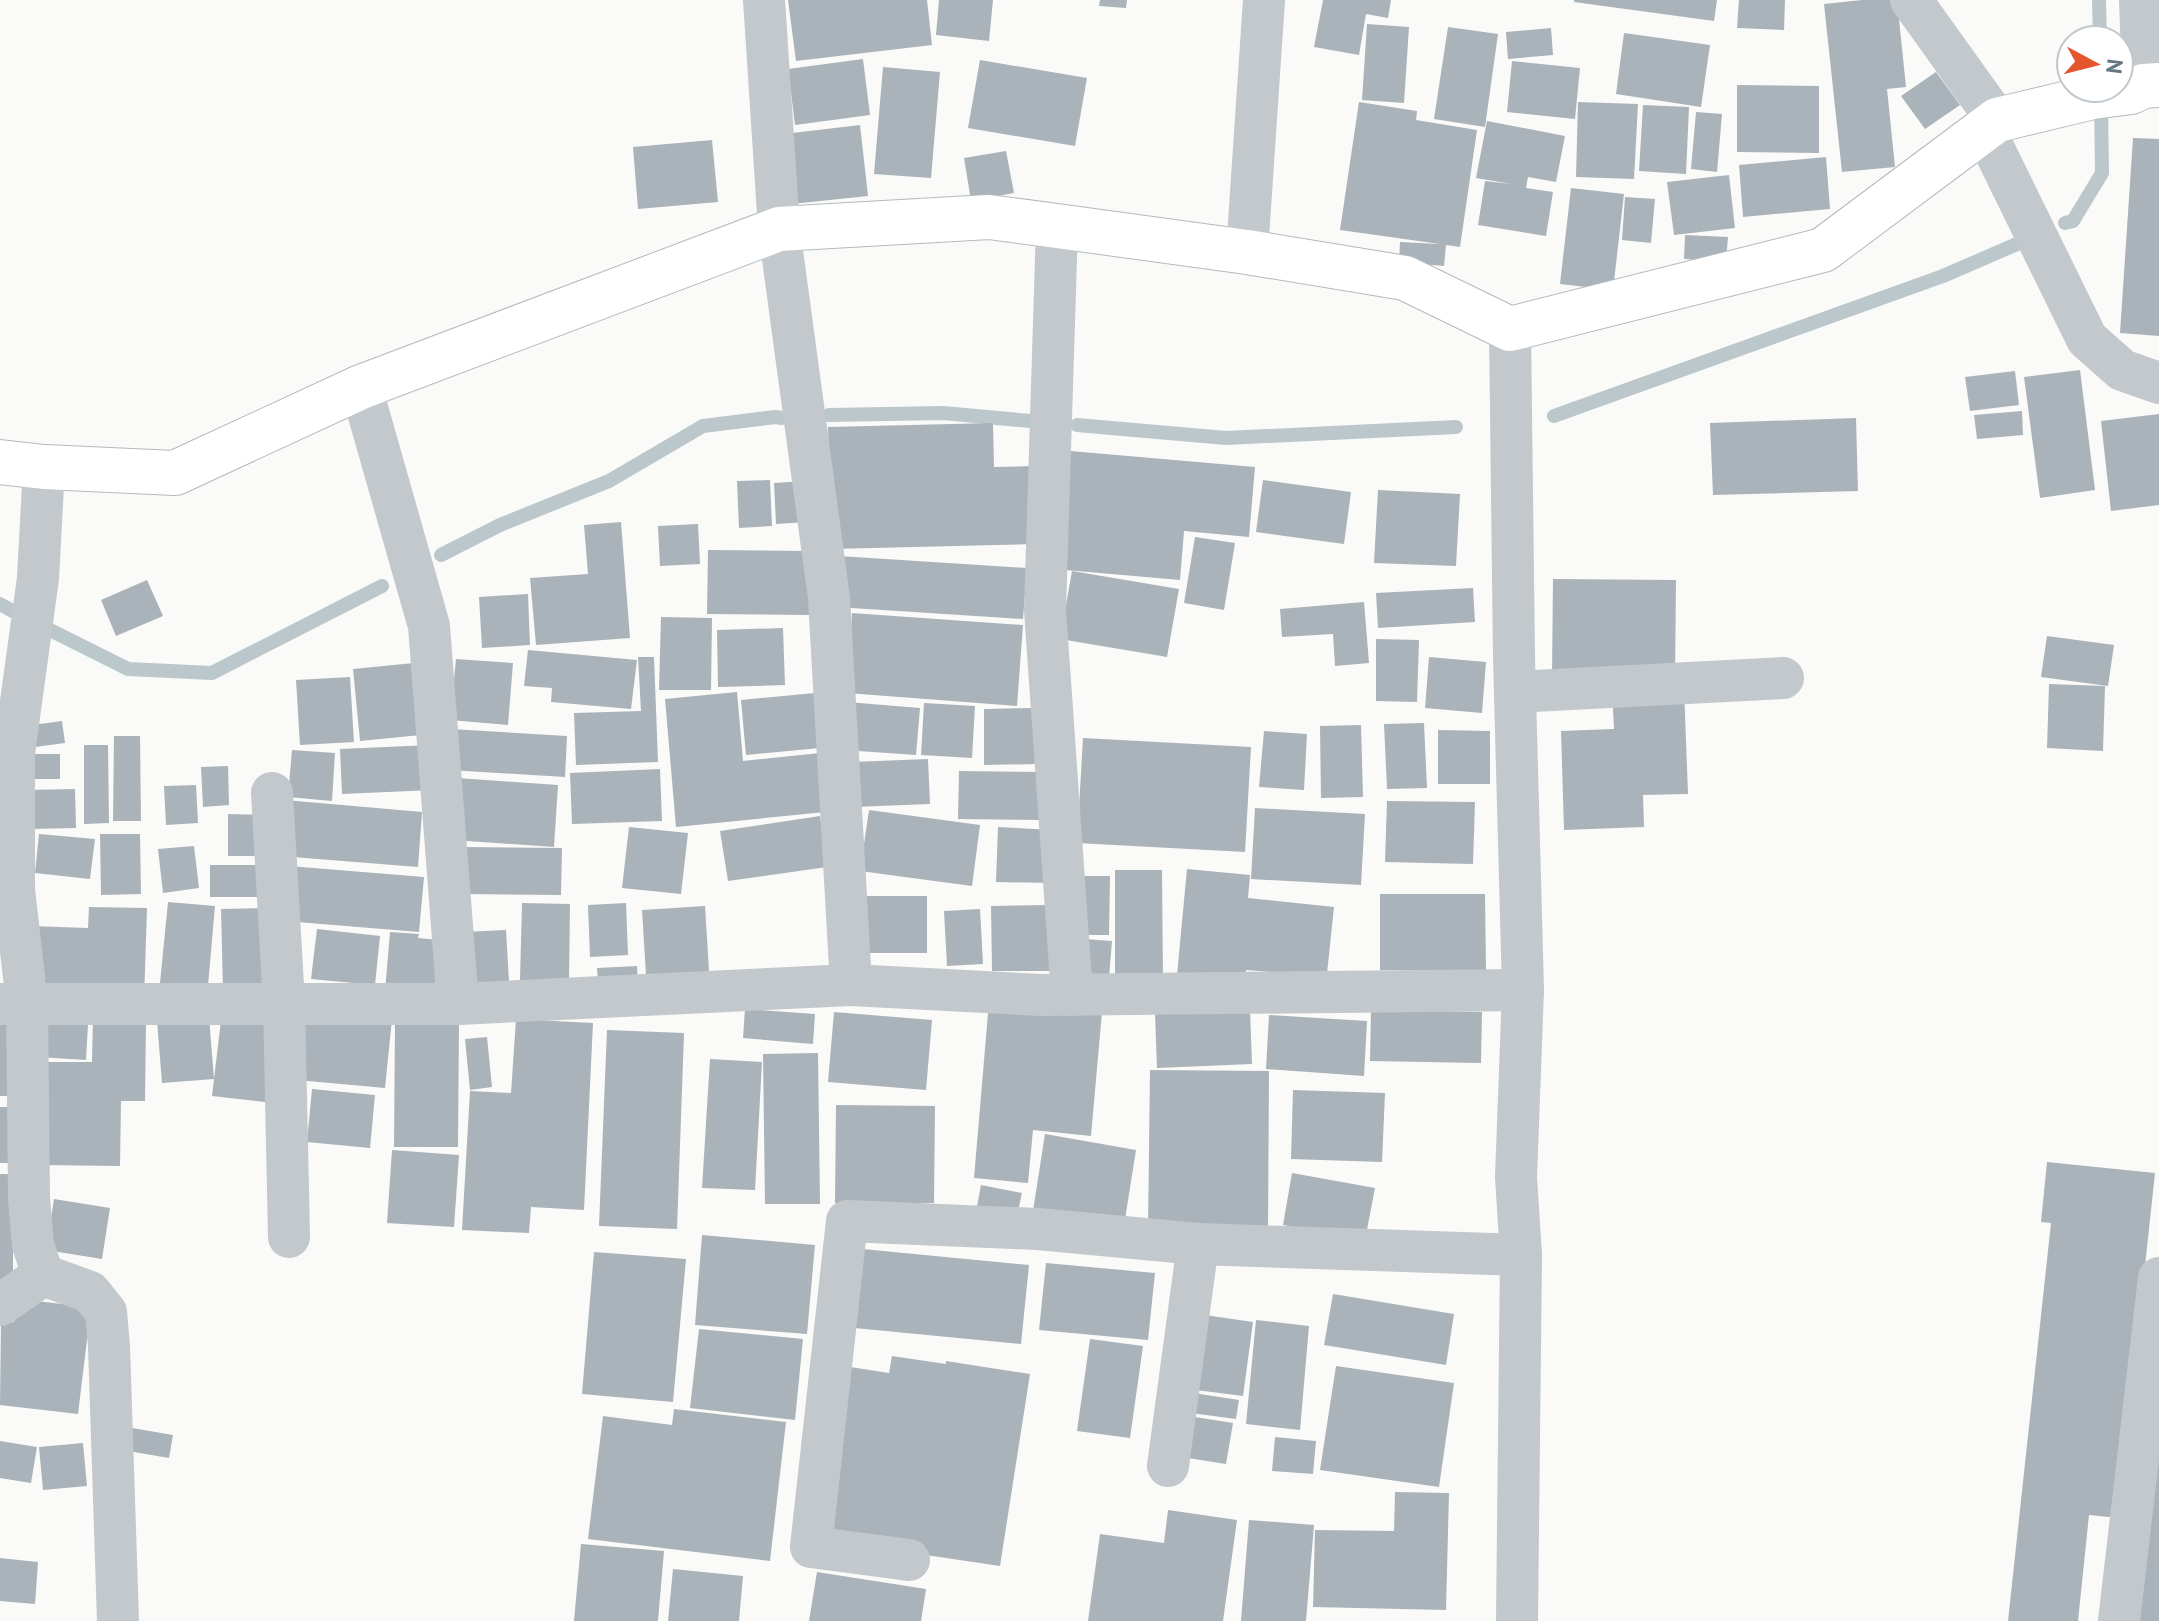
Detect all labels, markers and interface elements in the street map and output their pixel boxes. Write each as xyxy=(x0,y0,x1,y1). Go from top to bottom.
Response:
north arrow xyxy=(2055,24,2135,104)
text: N xyxy=(2100,58,2130,75)

